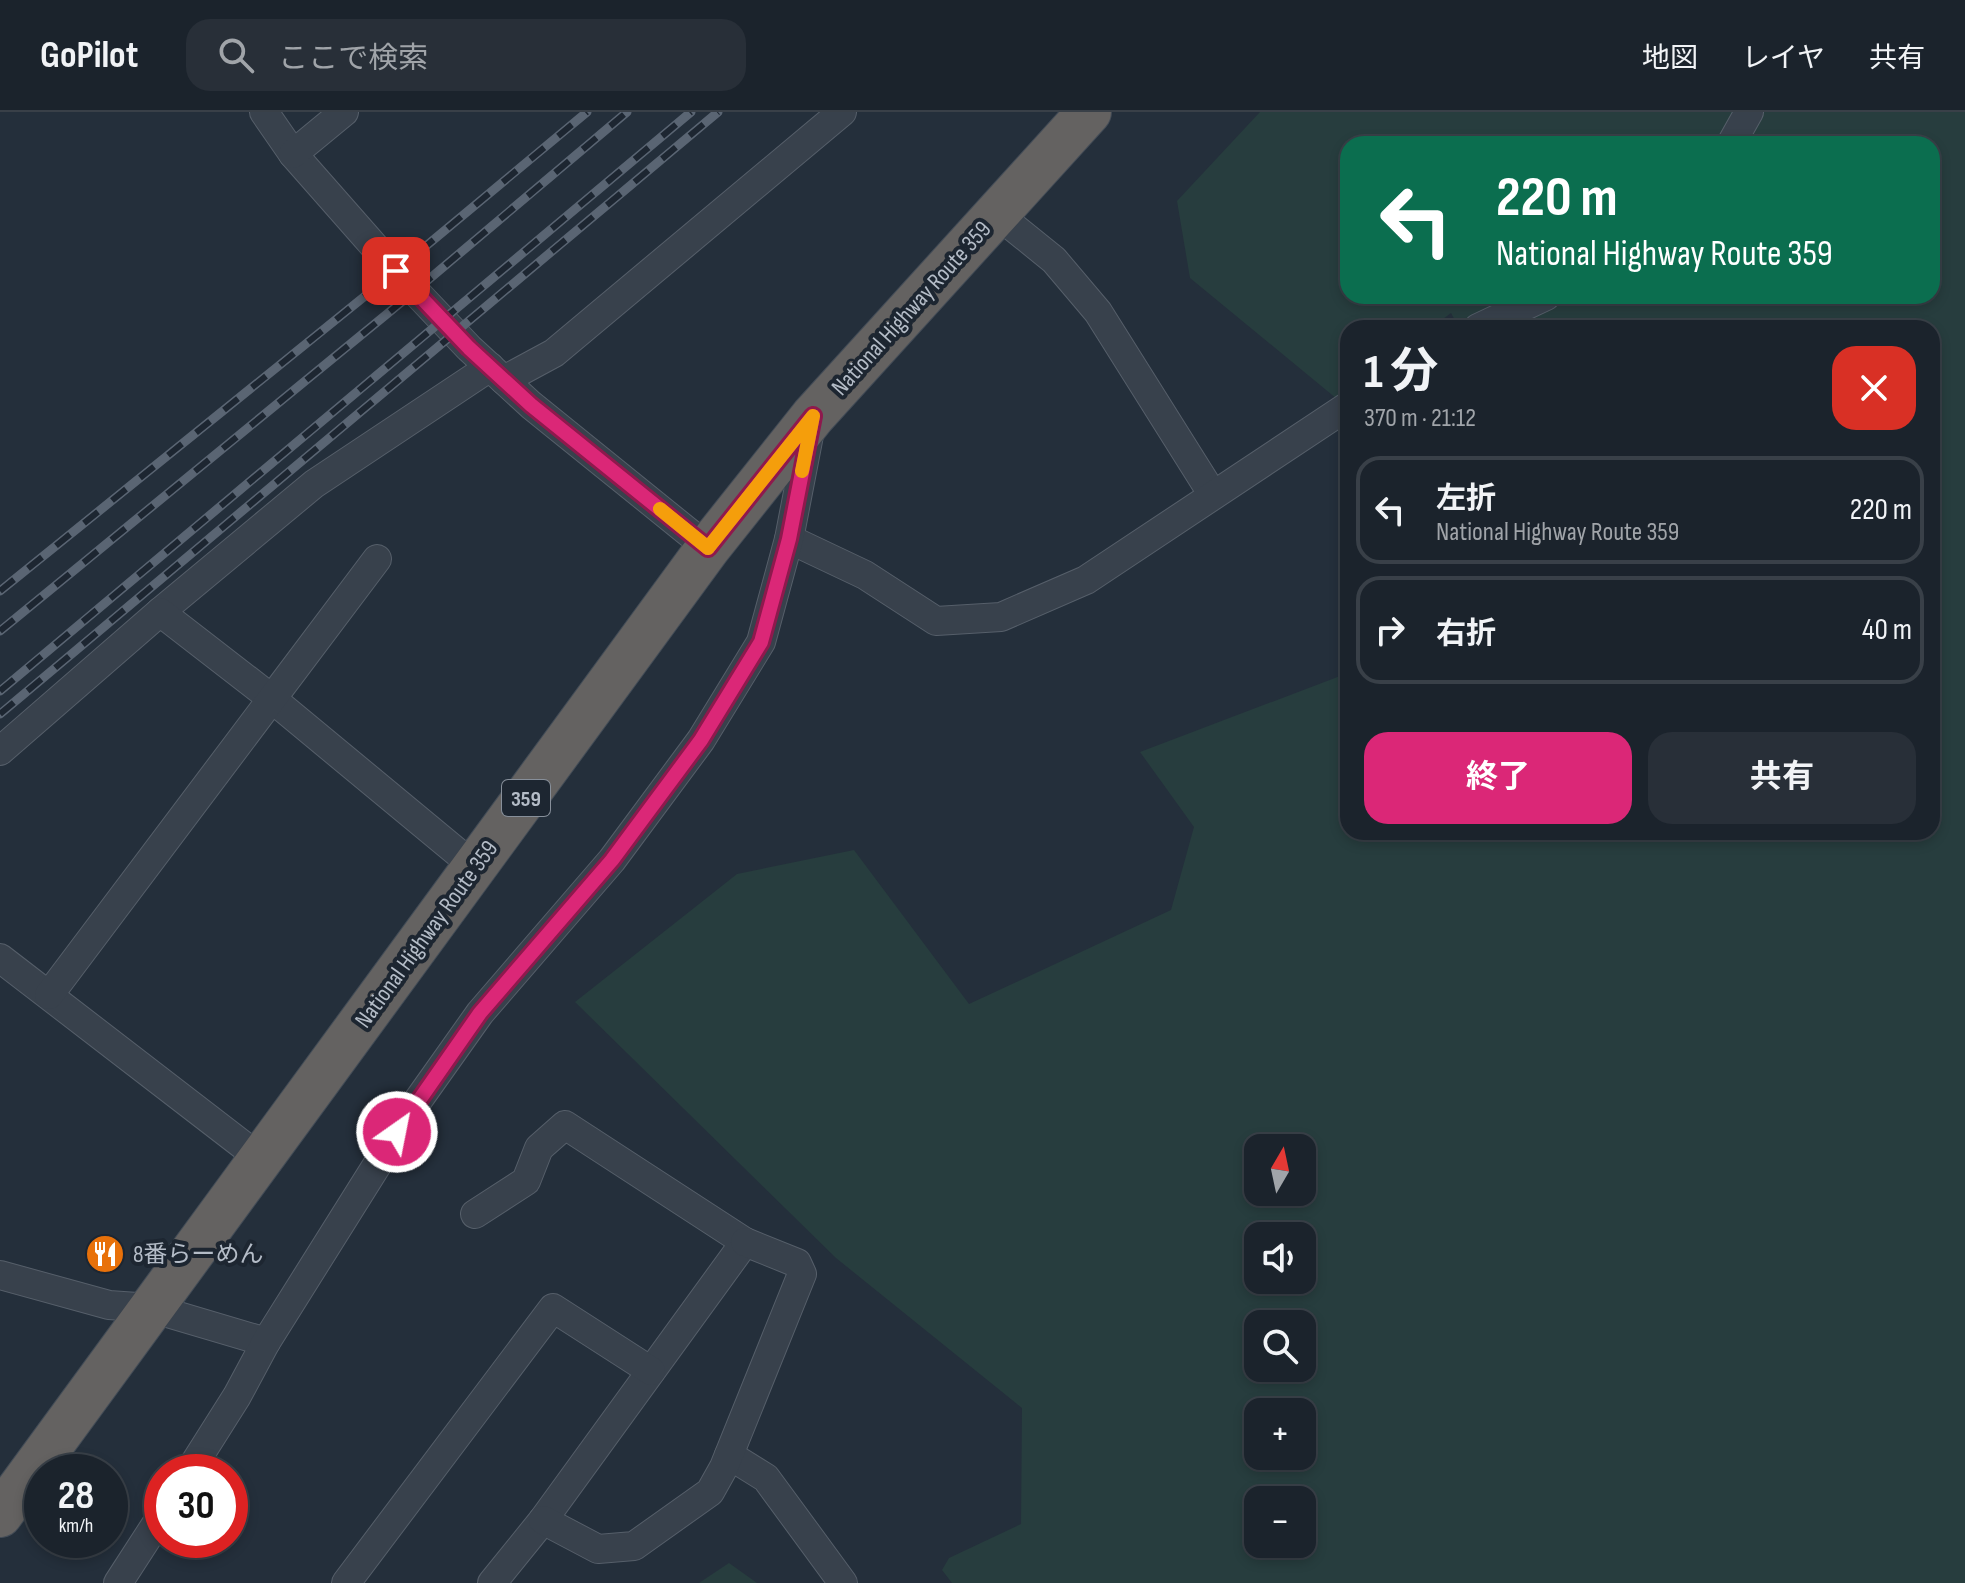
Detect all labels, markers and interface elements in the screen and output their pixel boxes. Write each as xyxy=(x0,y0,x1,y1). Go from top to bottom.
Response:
search box xyxy=(186,19,746,91)
text: GoPilot xyxy=(40,33,138,78)
icon: search xyxy=(214,33,258,77)
text: ここで検索 xyxy=(278,41,428,77)
text: 地図 xyxy=(1642,42,1698,75)
text: レイヤ xyxy=(1742,42,1825,75)
text: 共有 xyxy=(1869,42,1925,75)
text: 220 m xyxy=(1496,165,1618,232)
icon: left xyxy=(1364,168,1468,272)
street label: National Highway Route 359 xyxy=(825,215,997,401)
text: National Highway Route 359 xyxy=(1496,233,1833,276)
pin xyxy=(362,237,430,305)
icon: arrive xyxy=(374,249,418,293)
text: 1 分 xyxy=(1364,344,1438,401)
button: close xyxy=(1832,346,1916,430)
text: 370 m · 21:12 xyxy=(1364,403,1476,434)
text: 左折 xyxy=(1436,481,1496,517)
icon: left xyxy=(1368,488,1412,532)
text: 220 m xyxy=(1850,492,1912,528)
text: National Highway Route 359 xyxy=(1436,517,1679,548)
icon: right xyxy=(1368,608,1412,652)
text: 40 m xyxy=(1862,612,1912,648)
text: 右折 xyxy=(1436,616,1496,652)
button: 終了 xyxy=(1364,732,1632,824)
button: 共有 xyxy=(1648,732,1916,824)
road number: 359 xyxy=(502,780,550,816)
street label: National Highway Route 359 xyxy=(349,835,504,1034)
position arrow xyxy=(355,1090,439,1174)
north arrow xyxy=(1244,1134,1316,1206)
map controls xyxy=(1244,1134,1316,1558)
button: sound xyxy=(1244,1222,1316,1294)
restaurant icon: 8番らーめん xyxy=(84,1233,126,1275)
place label: 8番らーめん xyxy=(133,1240,264,1269)
button: search xyxy=(1244,1310,1316,1382)
button: + xyxy=(1244,1398,1316,1470)
speed limit sign: 30 xyxy=(144,1454,248,1558)
text: 28 xyxy=(58,1472,94,1520)
button: − xyxy=(1244,1486,1316,1558)
text: km/h xyxy=(59,1514,93,1538)

